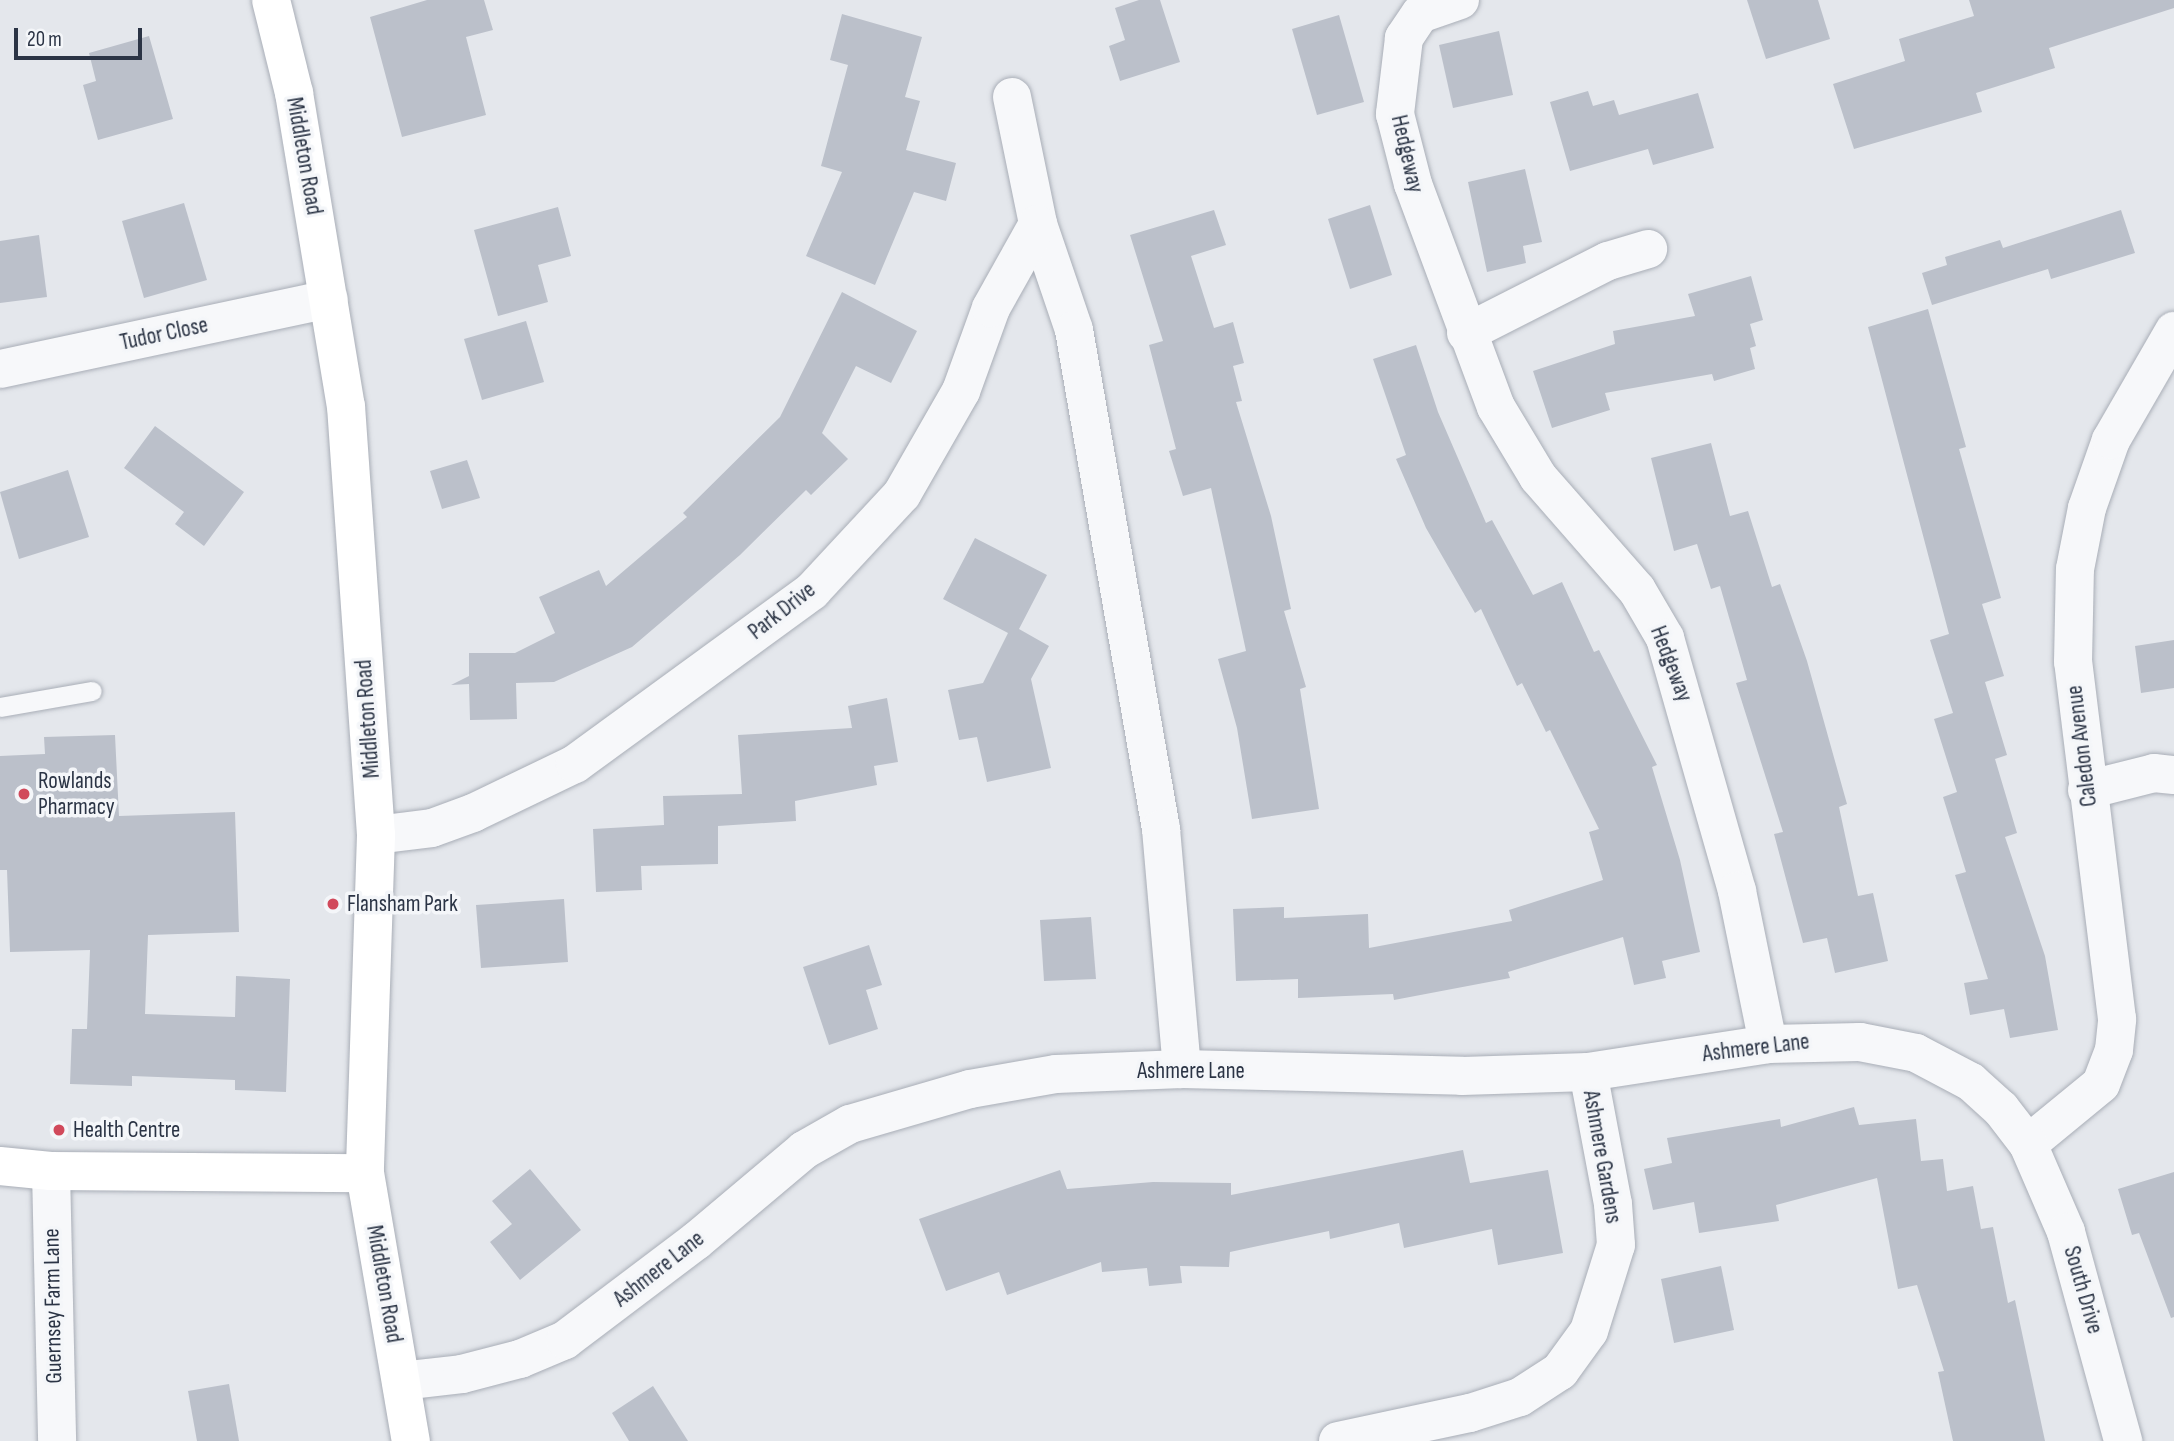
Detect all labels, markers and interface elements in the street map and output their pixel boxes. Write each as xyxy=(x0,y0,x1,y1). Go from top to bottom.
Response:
scale bar xyxy=(18,14,145,58)
text: 20 m xyxy=(27,27,62,52)
street label: Middleton Road xyxy=(280,95,328,217)
street label: Hedgeway xyxy=(1385,112,1429,196)
street label: Tudor Close xyxy=(118,311,210,357)
street label: Park Drive xyxy=(743,576,821,646)
street label: Hedgeway xyxy=(1644,622,1698,706)
street label: Middleton Road xyxy=(350,659,386,779)
street label: Caledon Avenue xyxy=(2061,684,2103,808)
place label: Rowlands Pharmacy xyxy=(38,767,115,821)
marker: Rowlands Pharmacy xyxy=(16,786,32,802)
place label: Flansham Park xyxy=(347,890,458,918)
marker: Flansham Park xyxy=(325,896,341,912)
street label: Ashmere Lane xyxy=(1701,1028,1811,1068)
street label: Ashmere Lane xyxy=(1137,1057,1245,1085)
street label: Ashmere Gardens xyxy=(1577,1088,1627,1226)
place label: Health Centre xyxy=(73,1116,180,1144)
marker: Health Centre xyxy=(51,1122,67,1138)
street label: Middleton Road xyxy=(360,1223,408,1345)
street label: Ashmere Lane xyxy=(608,1225,710,1313)
street label: Guernsey Farm Lane xyxy=(38,1228,68,1384)
street label: South Drive xyxy=(2057,1243,2109,1337)

